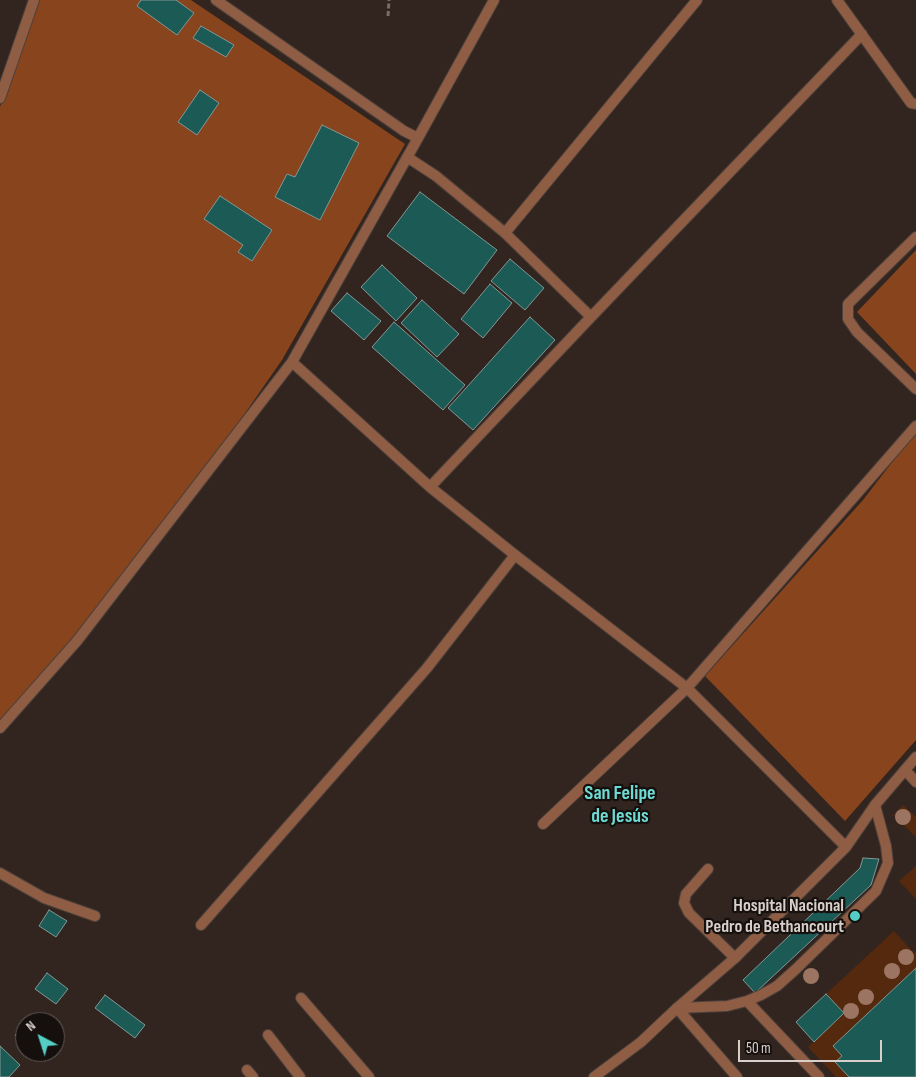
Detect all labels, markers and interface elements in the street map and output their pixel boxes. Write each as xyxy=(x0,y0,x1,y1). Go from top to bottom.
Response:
district label: San Felipe de Jesús xyxy=(584,782,656,829)
place label: Hospital Nacional Pedro de Bethancourt xyxy=(705,895,844,938)
marker: Hospital Nacional Pedro de Bethancourt xyxy=(848,909,862,923)
north arrow xyxy=(15,1012,65,1062)
text: N xyxy=(22,1017,39,1035)
scale bar xyxy=(741,1030,885,1062)
text: 50 m xyxy=(746,1039,771,1058)

